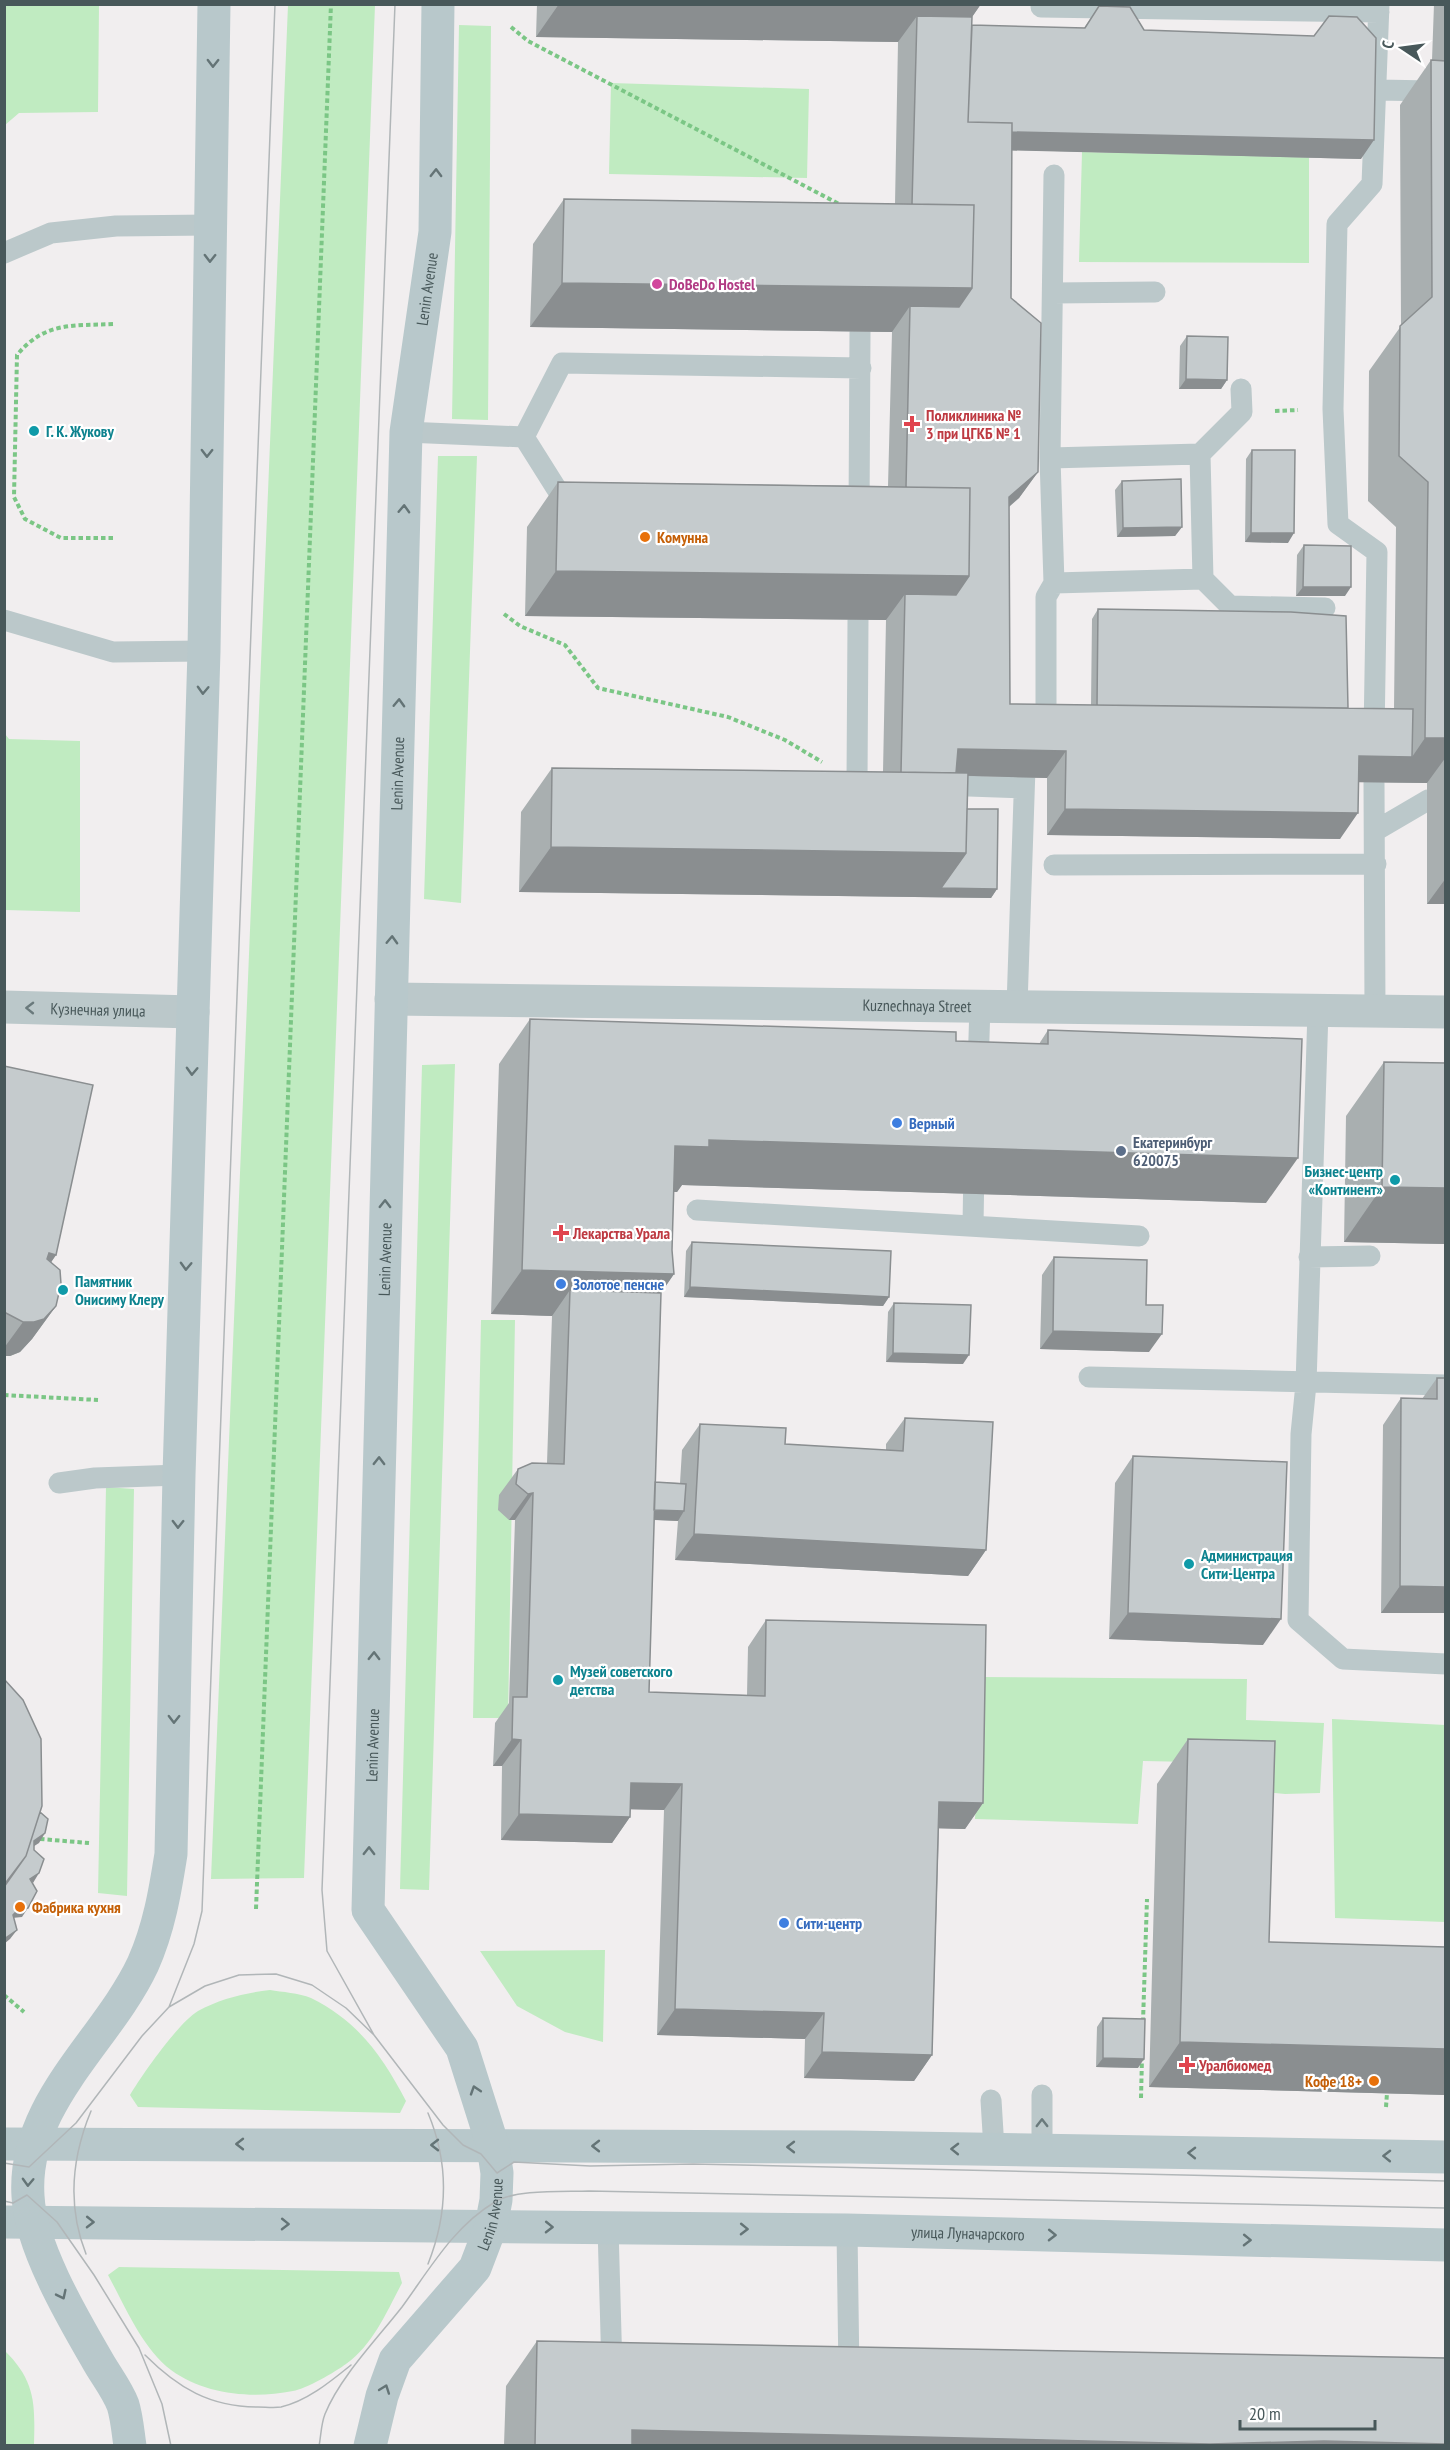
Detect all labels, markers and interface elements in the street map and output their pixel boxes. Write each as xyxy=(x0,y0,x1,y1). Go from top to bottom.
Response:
north arrow xyxy=(1372,18,1432,78)
text: С xyxy=(1377,38,1398,50)
one-way arrow xyxy=(207,58,219,67)
one-way arrow xyxy=(430,169,442,178)
street label: Lenin Avenue xyxy=(412,251,442,327)
one-way arrow xyxy=(204,253,216,262)
place label: DoBeDo Hostel xyxy=(669,274,755,294)
marker: DoBeDo Hostel xyxy=(650,277,664,291)
place label: Поликлиника № 3 при ЦГКБ № 1 xyxy=(926,405,1022,443)
marker: Поликлиника № 3 при ЦГКБ № 1 xyxy=(903,415,921,433)
place label: Г. К. Жукову xyxy=(46,421,114,441)
marker: Г. К. Жукову xyxy=(27,424,41,438)
one-way arrow xyxy=(201,448,213,457)
one-way arrow xyxy=(398,504,410,513)
place label: Комунна xyxy=(657,527,709,547)
marker: Комунна xyxy=(638,530,652,544)
one-way arrow xyxy=(196,685,209,694)
one-way arrow xyxy=(392,699,405,708)
street label: Lenin Avenue xyxy=(386,736,408,811)
one-way arrow xyxy=(386,936,399,945)
street label: Kuznechnaya Street xyxy=(862,995,972,1016)
street label: Кузнечная улица xyxy=(50,998,146,1021)
one-way arrow xyxy=(26,1001,35,1014)
one-way arrow xyxy=(185,1066,198,1075)
place label: Верный xyxy=(909,1113,955,1133)
marker: Верный xyxy=(890,1116,904,1130)
place label: Екатеринбург 620075 xyxy=(1133,1132,1213,1170)
marker: Екатеринбург 620075 xyxy=(1114,1144,1128,1158)
place label: Бизнес-центр «Континент» xyxy=(1305,1161,1384,1199)
marker: Бизнес-центр «Континент» xyxy=(1388,1173,1402,1187)
one-way arrow xyxy=(379,1199,392,1208)
street label: Lenin Avenue xyxy=(374,1222,396,1296)
place label: Лекарства Урала xyxy=(572,1223,671,1243)
marker: Лекарства Урала xyxy=(554,1226,568,1240)
one-way arrow xyxy=(179,1261,192,1270)
place label: Памятник Онисиму Клеру xyxy=(75,1271,165,1309)
place label: Золотое пенсне xyxy=(573,1274,664,1294)
marker: Золотое пенсне xyxy=(554,1277,568,1291)
marker: Памятник Онисиму Клеру xyxy=(56,1283,70,1297)
one-way arrow xyxy=(373,1457,385,1466)
one-way arrow xyxy=(172,1519,184,1528)
place label: Администрация Сити-Центра xyxy=(1200,1545,1293,1583)
marker: Администрация Сити-Центра xyxy=(1182,1557,1196,1571)
one-way arrow xyxy=(368,1652,380,1661)
place label: Музей советского детства xyxy=(569,1661,673,1699)
marker: Музей советского детства xyxy=(551,1673,565,1687)
street label: Lenin Avenue xyxy=(361,1708,383,1782)
one-way arrow xyxy=(168,1714,180,1723)
one-way arrow xyxy=(363,1847,375,1856)
place label: Фабрика кухня xyxy=(32,1897,121,1917)
marker: Фабрика кухня xyxy=(13,1900,27,1914)
place label: Сити-центр xyxy=(796,1913,862,1933)
marker: Сити-центр xyxy=(777,1916,791,1930)
place label: Уралбиомед xyxy=(1198,2055,1272,2075)
marker: Уралбиомед xyxy=(1180,2058,1194,2072)
place label: Кофе 18+ xyxy=(1305,2071,1362,2091)
marker: Кофе 18+ xyxy=(1367,2074,1381,2088)
one-way arrow xyxy=(470,2085,483,2096)
one-way arrow xyxy=(1036,2118,1048,2127)
one-way arrow xyxy=(235,2138,244,2150)
one-way arrow xyxy=(430,2139,439,2151)
one-way arrow xyxy=(592,2140,601,2152)
one-way arrow xyxy=(787,2141,796,2153)
one-way arrow xyxy=(951,2142,960,2155)
one-way arrow xyxy=(1188,2146,1197,2159)
one-way arrow xyxy=(1383,2149,1392,2162)
one-way arrow xyxy=(22,2178,34,2187)
street label: Lenin Avenue xyxy=(473,2178,507,2253)
one-way arrow xyxy=(85,2216,94,2228)
one-way arrow xyxy=(280,2218,289,2230)
one-way arrow xyxy=(545,2221,554,2233)
street label: улица Луначарского xyxy=(911,2222,1025,2244)
one-way arrow xyxy=(740,2223,749,2235)
one-way arrow xyxy=(1048,2229,1057,2241)
one-way arrow xyxy=(1243,2233,1252,2246)
one-way arrow xyxy=(55,2289,67,2300)
one-way arrow xyxy=(377,2384,390,2395)
scale bar xyxy=(1240,2393,1375,2431)
text: 20 m xyxy=(1249,2402,1281,2425)

